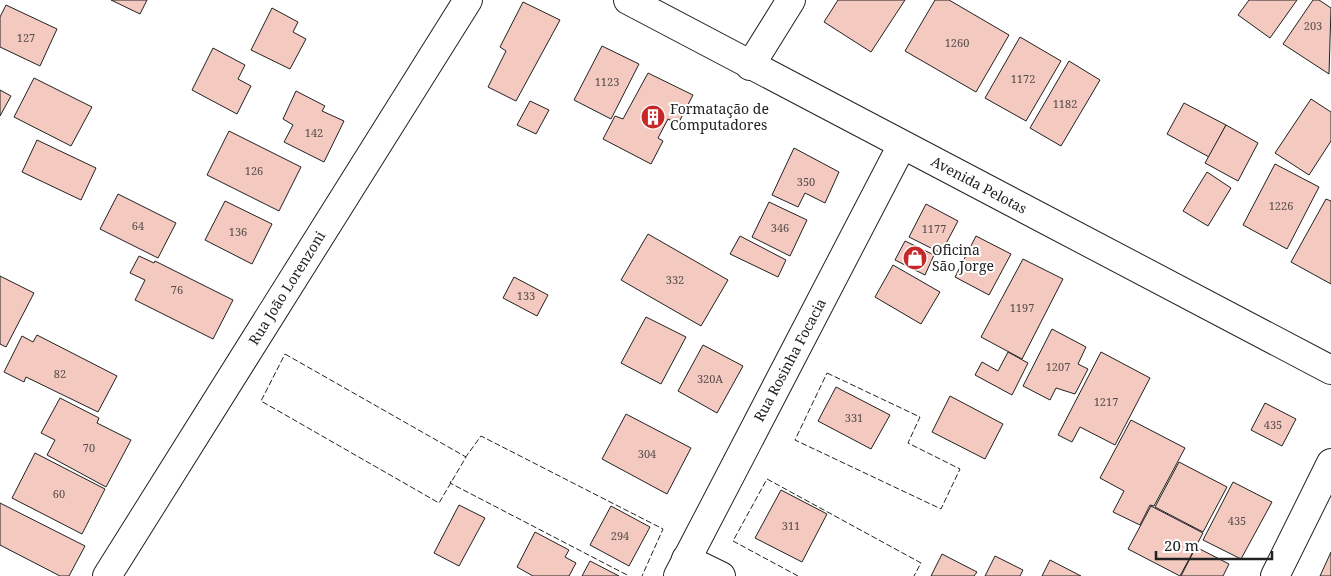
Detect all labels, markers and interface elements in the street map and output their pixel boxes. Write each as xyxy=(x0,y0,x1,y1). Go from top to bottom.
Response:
house number: 203 xyxy=(1304,18,1322,33)
house number: 127 xyxy=(17,30,35,45)
house number: 1260 xyxy=(945,35,969,50)
house number: 1172 xyxy=(1011,71,1035,86)
house number: 1123 xyxy=(595,74,619,89)
house number: 1182 xyxy=(1053,96,1077,111)
place label: Formatação de Computadores xyxy=(670,99,769,134)
building icon: Formatação de Computadores xyxy=(640,104,666,130)
house number: 142 xyxy=(305,125,323,140)
street label: Avenida Pelotas xyxy=(928,151,1030,218)
house number: 126 xyxy=(245,163,263,178)
house number: 350 xyxy=(797,174,815,189)
house number: 1226 xyxy=(1269,198,1293,213)
house number: 64 xyxy=(132,218,144,233)
house number: 346 xyxy=(771,220,789,235)
house number: 1177 xyxy=(922,221,946,236)
house number: 136 xyxy=(229,224,247,239)
street label: Rua João Lorenzoni xyxy=(244,227,330,348)
place label: Oficina São Jorge xyxy=(932,240,994,275)
shop icon: Oficina São Jorge xyxy=(902,245,928,271)
house number: 332 xyxy=(666,272,684,287)
house number: 76 xyxy=(171,282,183,297)
house number: 133 xyxy=(517,288,535,303)
street label: Rua Rosinha Focacia xyxy=(749,295,830,425)
house number: 1197 xyxy=(1010,300,1034,315)
house number: 1207 xyxy=(1046,359,1070,374)
house number: 82 xyxy=(54,366,66,381)
house number: 320A xyxy=(697,371,723,386)
house number: 1217 xyxy=(1094,394,1118,409)
house number: 331 xyxy=(845,410,863,425)
house number: 435 xyxy=(1264,417,1282,432)
house number: 70 xyxy=(83,440,95,455)
house number: 304 xyxy=(638,446,656,461)
house number: 60 xyxy=(53,486,65,501)
house number: 435 xyxy=(1228,513,1246,528)
house number: 311 xyxy=(782,518,800,533)
house number: 294 xyxy=(611,528,629,543)
scale bar xyxy=(1156,528,1272,560)
text: 20 m xyxy=(1164,535,1199,555)

